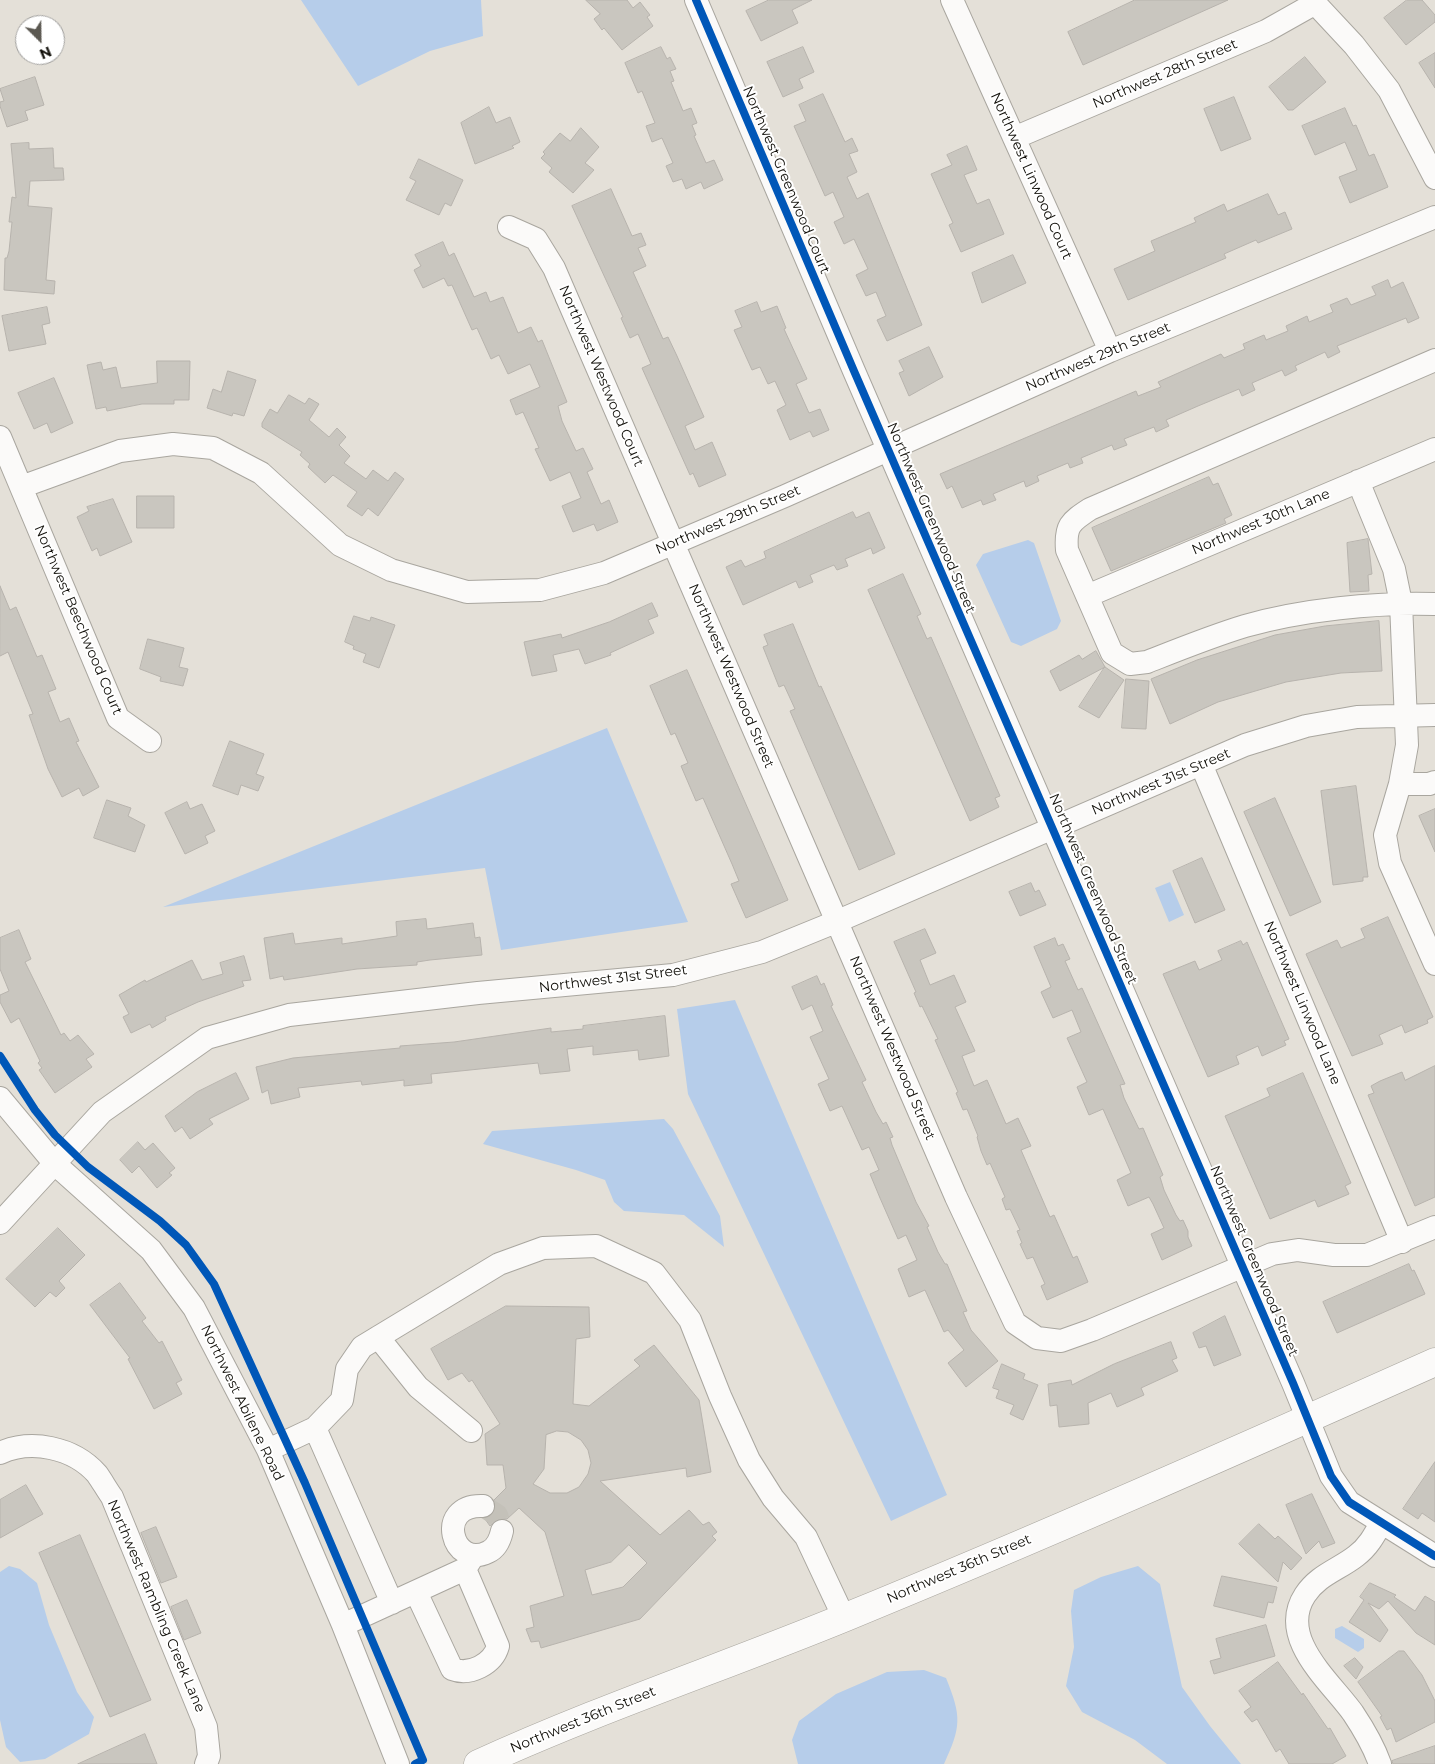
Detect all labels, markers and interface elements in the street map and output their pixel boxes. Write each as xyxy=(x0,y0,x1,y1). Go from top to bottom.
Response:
north arrow xyxy=(15,15,65,65)
street label: Northwest 28th Street xyxy=(1090,36,1240,112)
text: N xyxy=(37,42,54,63)
street label: Northwest Greenwood Court xyxy=(739,84,833,276)
street label: Northwest Linwood Court xyxy=(986,90,1076,262)
street label: Northwest Westwood Court xyxy=(555,283,647,469)
street label: Northwest 29th Street xyxy=(1023,319,1173,395)
street label: Northwest Greenwood Street xyxy=(883,420,979,616)
street label: Northwest 29th Street xyxy=(653,482,803,558)
street label: Northwest 30th Lane xyxy=(1189,485,1333,559)
street label: Northwest Beechwood Court xyxy=(30,523,126,717)
street label: Northwest Westwood Street xyxy=(684,581,778,771)
street label: Northwest 31st Street xyxy=(1089,745,1233,819)
street label: Northwest Greenwood Street xyxy=(1045,791,1141,987)
street label: Northwest Linwood Lane xyxy=(1260,919,1344,1087)
street label: Northwest Westwood Street xyxy=(845,953,939,1143)
street label: Northwest 31st Street xyxy=(538,962,688,996)
street label: Northwest Greenwood Street xyxy=(1206,1163,1302,1359)
street label: Northwest Abilene Road xyxy=(197,1322,287,1484)
street label: Northwest Rambling Creek Lane xyxy=(103,1497,209,1715)
street label: Northwest 36th Street xyxy=(884,1531,1034,1607)
street label: Northwest 36th Street xyxy=(508,1683,658,1757)

